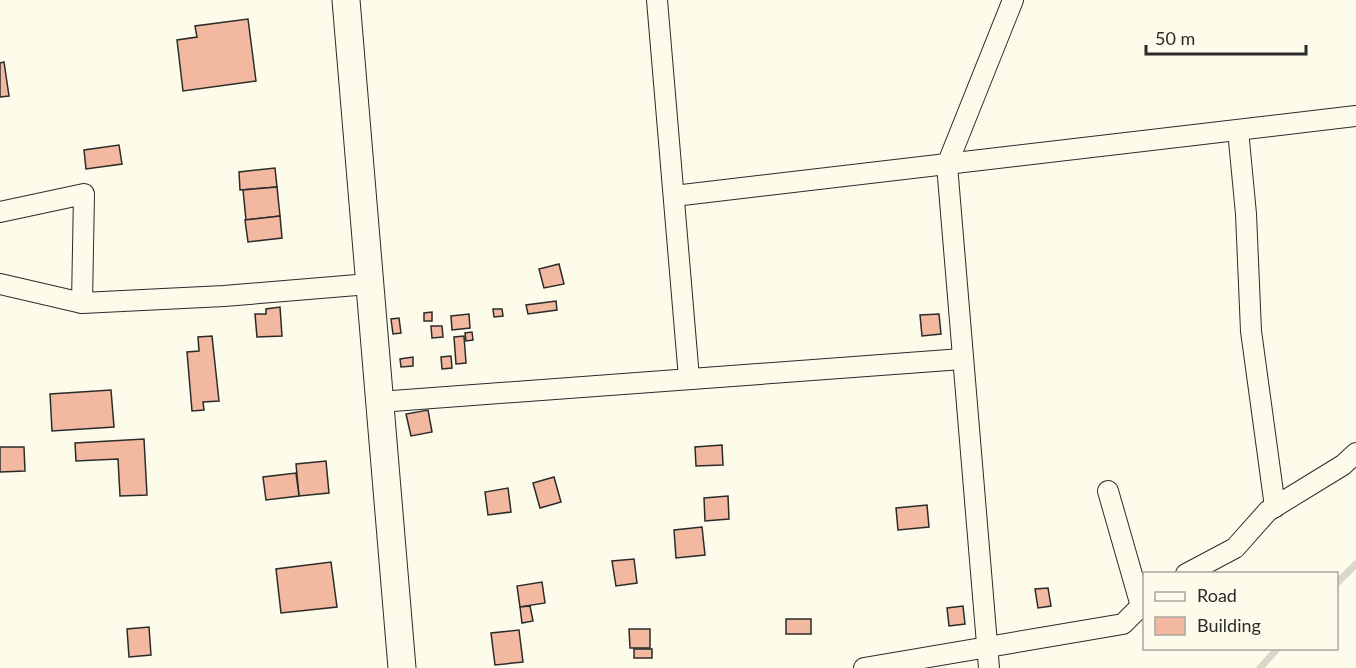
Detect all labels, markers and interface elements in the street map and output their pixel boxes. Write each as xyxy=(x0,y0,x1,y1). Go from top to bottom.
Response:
scale bar xyxy=(1146,18,1306,56)
text: 50 m xyxy=(1155,27,1195,49)
legend xyxy=(1143,572,1338,650)
text: Road xyxy=(1197,584,1237,606)
text: Building xyxy=(1197,614,1261,636)

